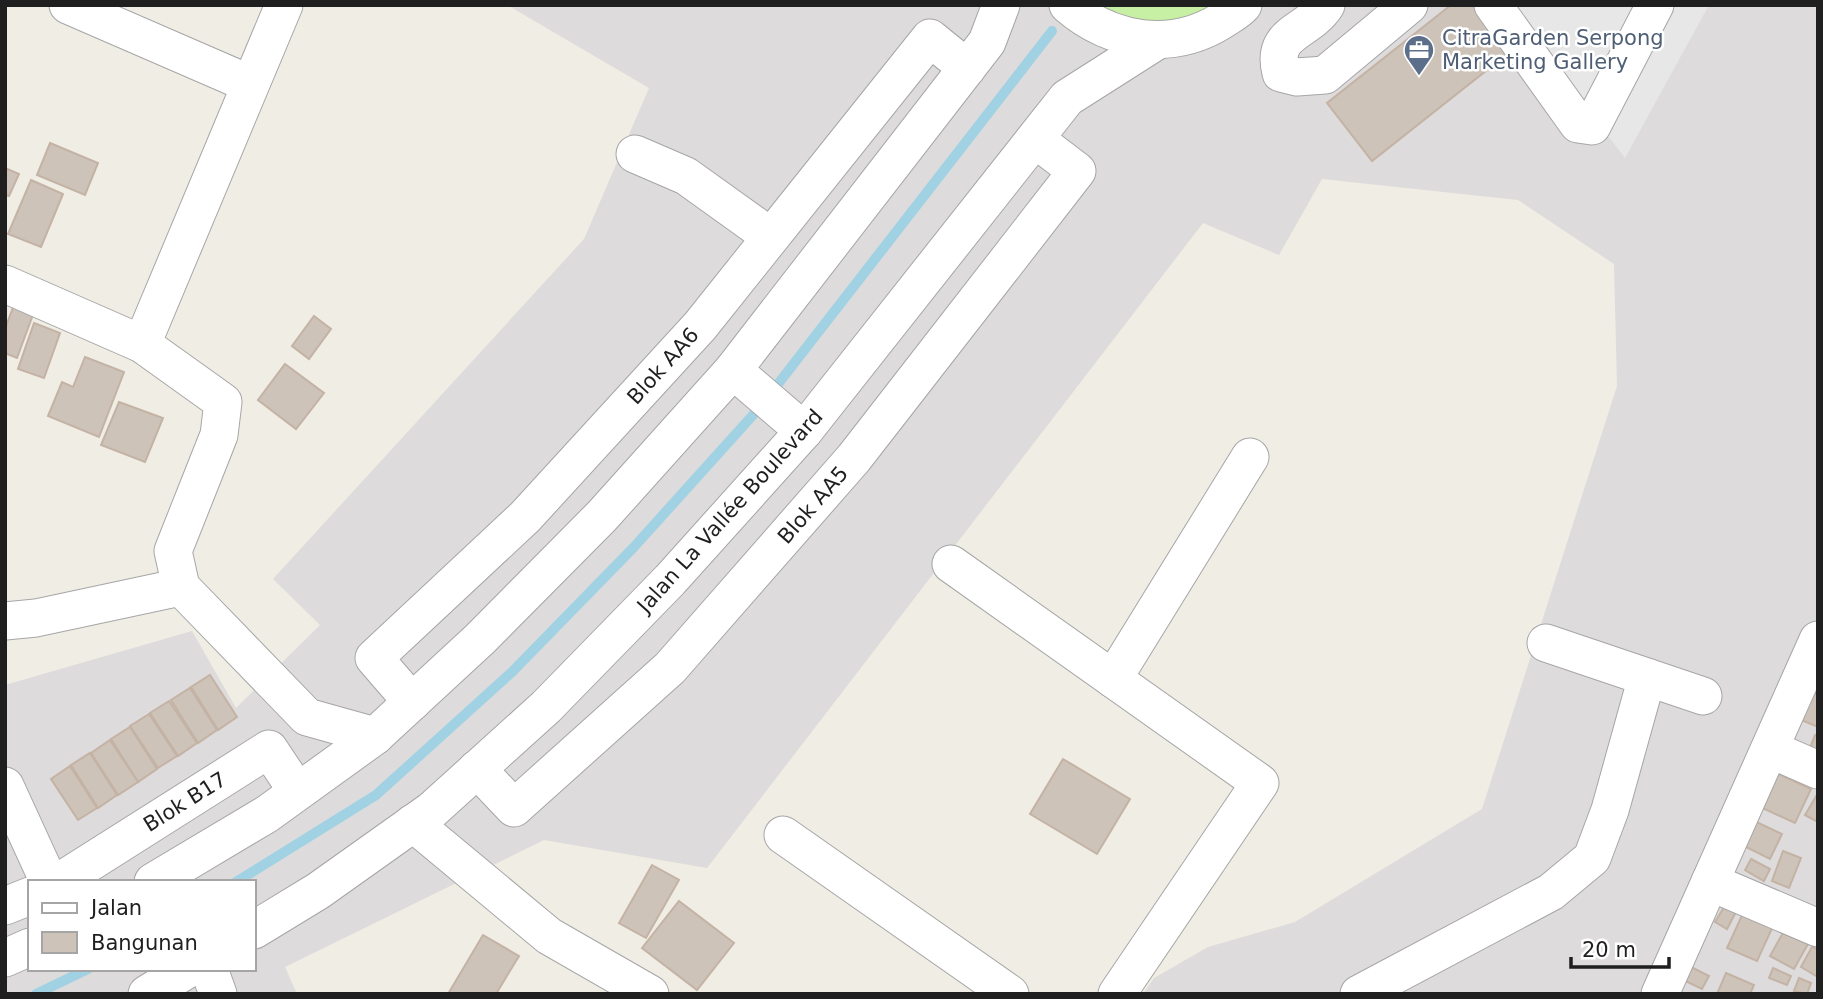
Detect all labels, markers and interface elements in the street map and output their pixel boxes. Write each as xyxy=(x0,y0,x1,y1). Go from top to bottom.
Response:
place label: CitraGarden Serpong Marketing Gallery xyxy=(1442,26,1664,74)
office icon: CitraGarden Serpong Marketing Gallery xyxy=(1402,33,1436,77)
street label: Blok AA6 xyxy=(622,323,704,409)
street label: Jalan La Vallée Boulevard xyxy=(631,405,828,619)
street label: Blok AA5 xyxy=(773,461,853,549)
street label: Blok B17 xyxy=(139,767,231,837)
legend xyxy=(28,880,256,971)
text: Jalan xyxy=(89,896,142,920)
scale bar xyxy=(1571,926,1669,970)
text: Bangunan xyxy=(91,931,198,955)
text: 20 m xyxy=(1582,938,1636,962)

